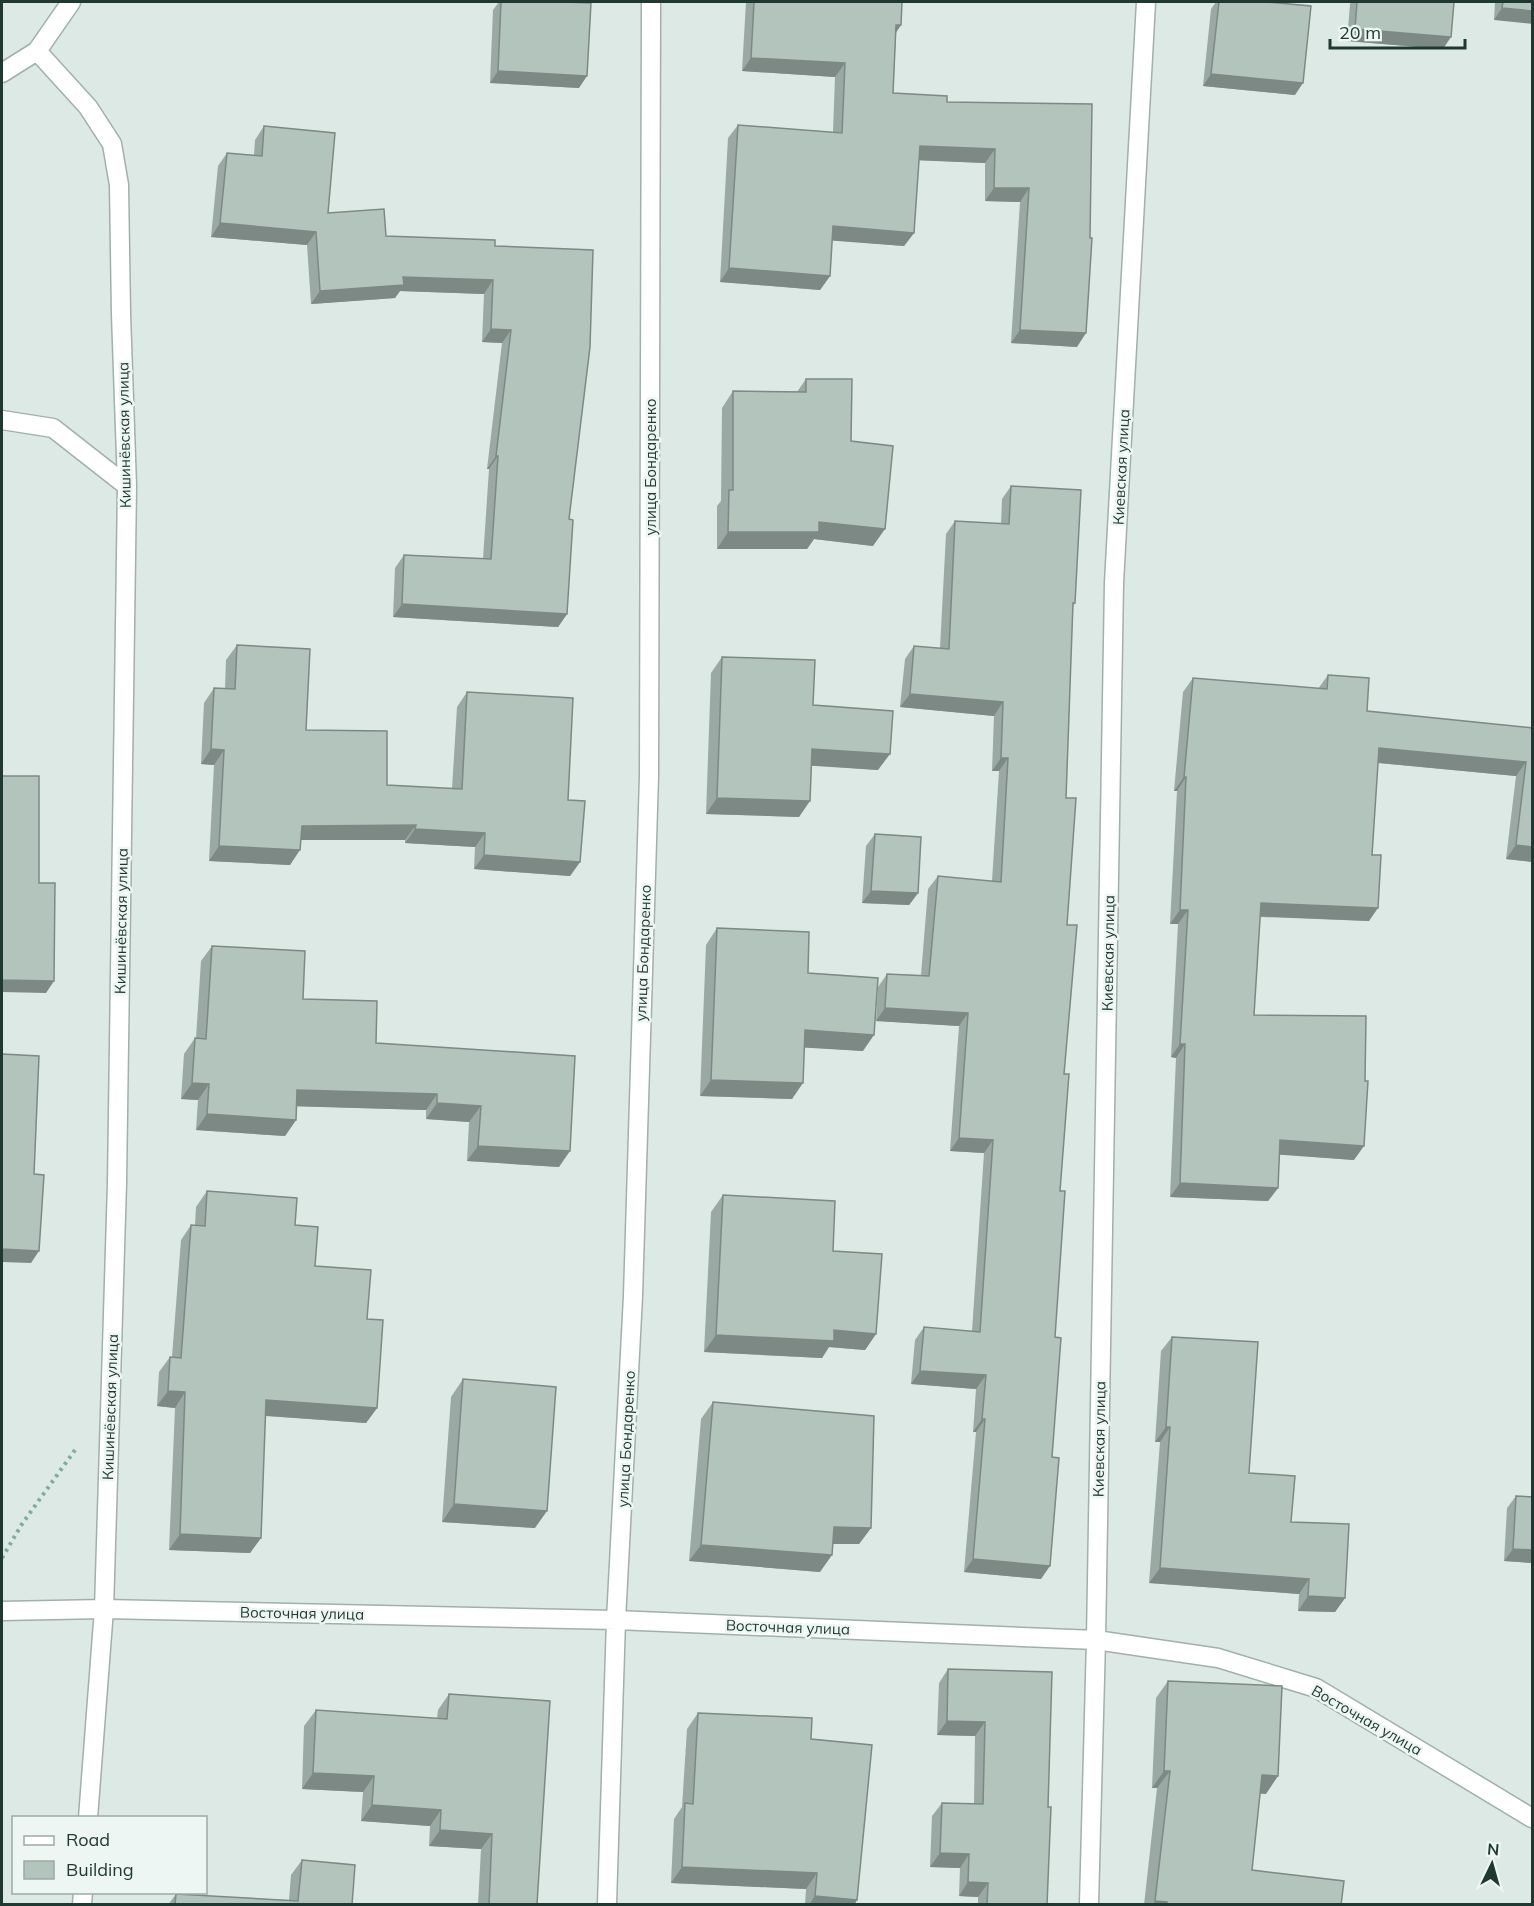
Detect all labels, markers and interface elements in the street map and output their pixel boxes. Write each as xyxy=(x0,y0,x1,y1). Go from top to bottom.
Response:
scale bar xyxy=(1330,12,1465,50)
text: 20 m xyxy=(1339,21,1381,44)
street label: Кишинёвская улица xyxy=(113,362,135,508)
street label: улица Бондаренко xyxy=(641,399,660,535)
street label: Киевская улица xyxy=(1108,409,1134,525)
street label: Кишинёвская улица xyxy=(110,848,132,994)
street label: улица Бондаренко xyxy=(631,884,655,1022)
street label: Киевская улица xyxy=(1097,895,1119,1011)
street label: Кишинёвская улица xyxy=(98,1334,122,1480)
street label: улица Бондаренко xyxy=(613,1370,639,1508)
street label: Киевская улица xyxy=(1088,1381,1110,1497)
street label: Восточная улица xyxy=(240,1602,364,1624)
street label: Восточная улица xyxy=(725,1615,851,1639)
street label: Восточная улица xyxy=(1308,1681,1426,1759)
legend xyxy=(12,1816,207,1894)
text: Road xyxy=(66,1828,110,1851)
north arrow xyxy=(1462,1834,1522,1894)
text: N xyxy=(1486,1839,1500,1860)
text: Building xyxy=(66,1858,134,1881)

